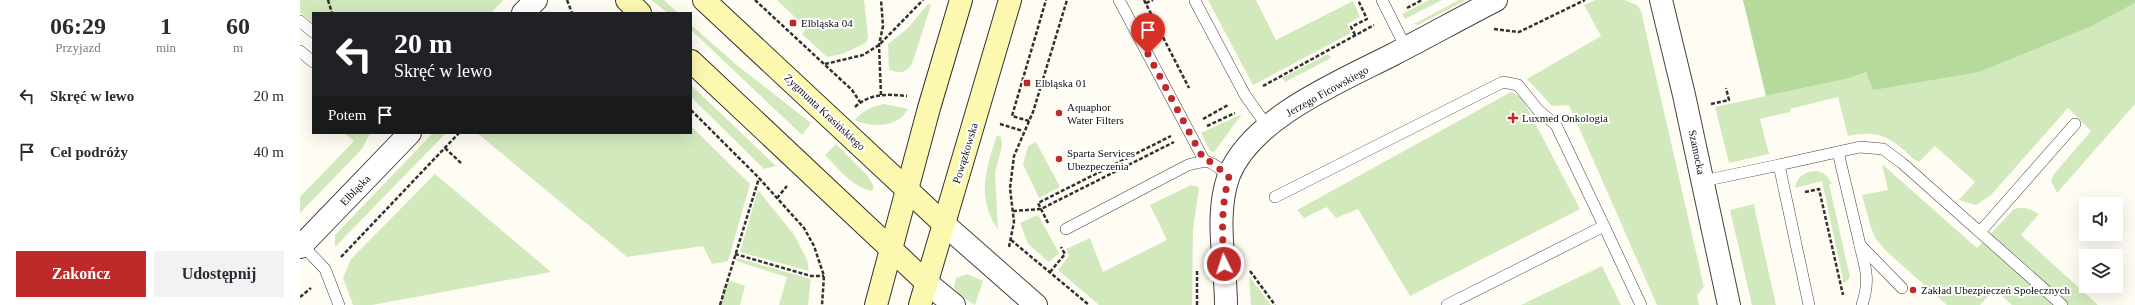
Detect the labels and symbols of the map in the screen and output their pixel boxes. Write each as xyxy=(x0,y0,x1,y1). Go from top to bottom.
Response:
pin xyxy=(1131,13,1165,54)
place label: Elbląska 04 xyxy=(801,17,853,29)
marker: Elbląska 04 xyxy=(788,18,798,28)
street label: Jerzego Ficowskiego xyxy=(1284,63,1371,119)
street label: Zygmunta Krasińskiego xyxy=(782,71,868,153)
place label: Elbląska 01 xyxy=(1035,77,1087,89)
marker: Elbląska 01 xyxy=(1022,78,1032,88)
place label: Aquaphor Water Filters xyxy=(1067,101,1124,126)
marker: Aquaphor Water Filters xyxy=(1054,108,1064,118)
marker: Luxmed Onkologia xyxy=(1507,112,1519,124)
place label: Luxmed Onkologia xyxy=(1522,112,1608,124)
street label: Powązkowska xyxy=(950,121,980,185)
street label: Szamocka xyxy=(1686,129,1708,175)
place label: Sparta Services Ubezpeczenia xyxy=(1067,147,1135,172)
marker: Sparta Services Ubezpeczenia xyxy=(1054,154,1064,164)
street label: Elbląska xyxy=(338,172,373,208)
position arrow xyxy=(1203,243,1245,285)
place label: Zakład Ubezpieczeń Społecznych xyxy=(1921,284,2071,296)
marker: Zakład Ubezpieczeń Społecznych xyxy=(1908,285,1918,295)

